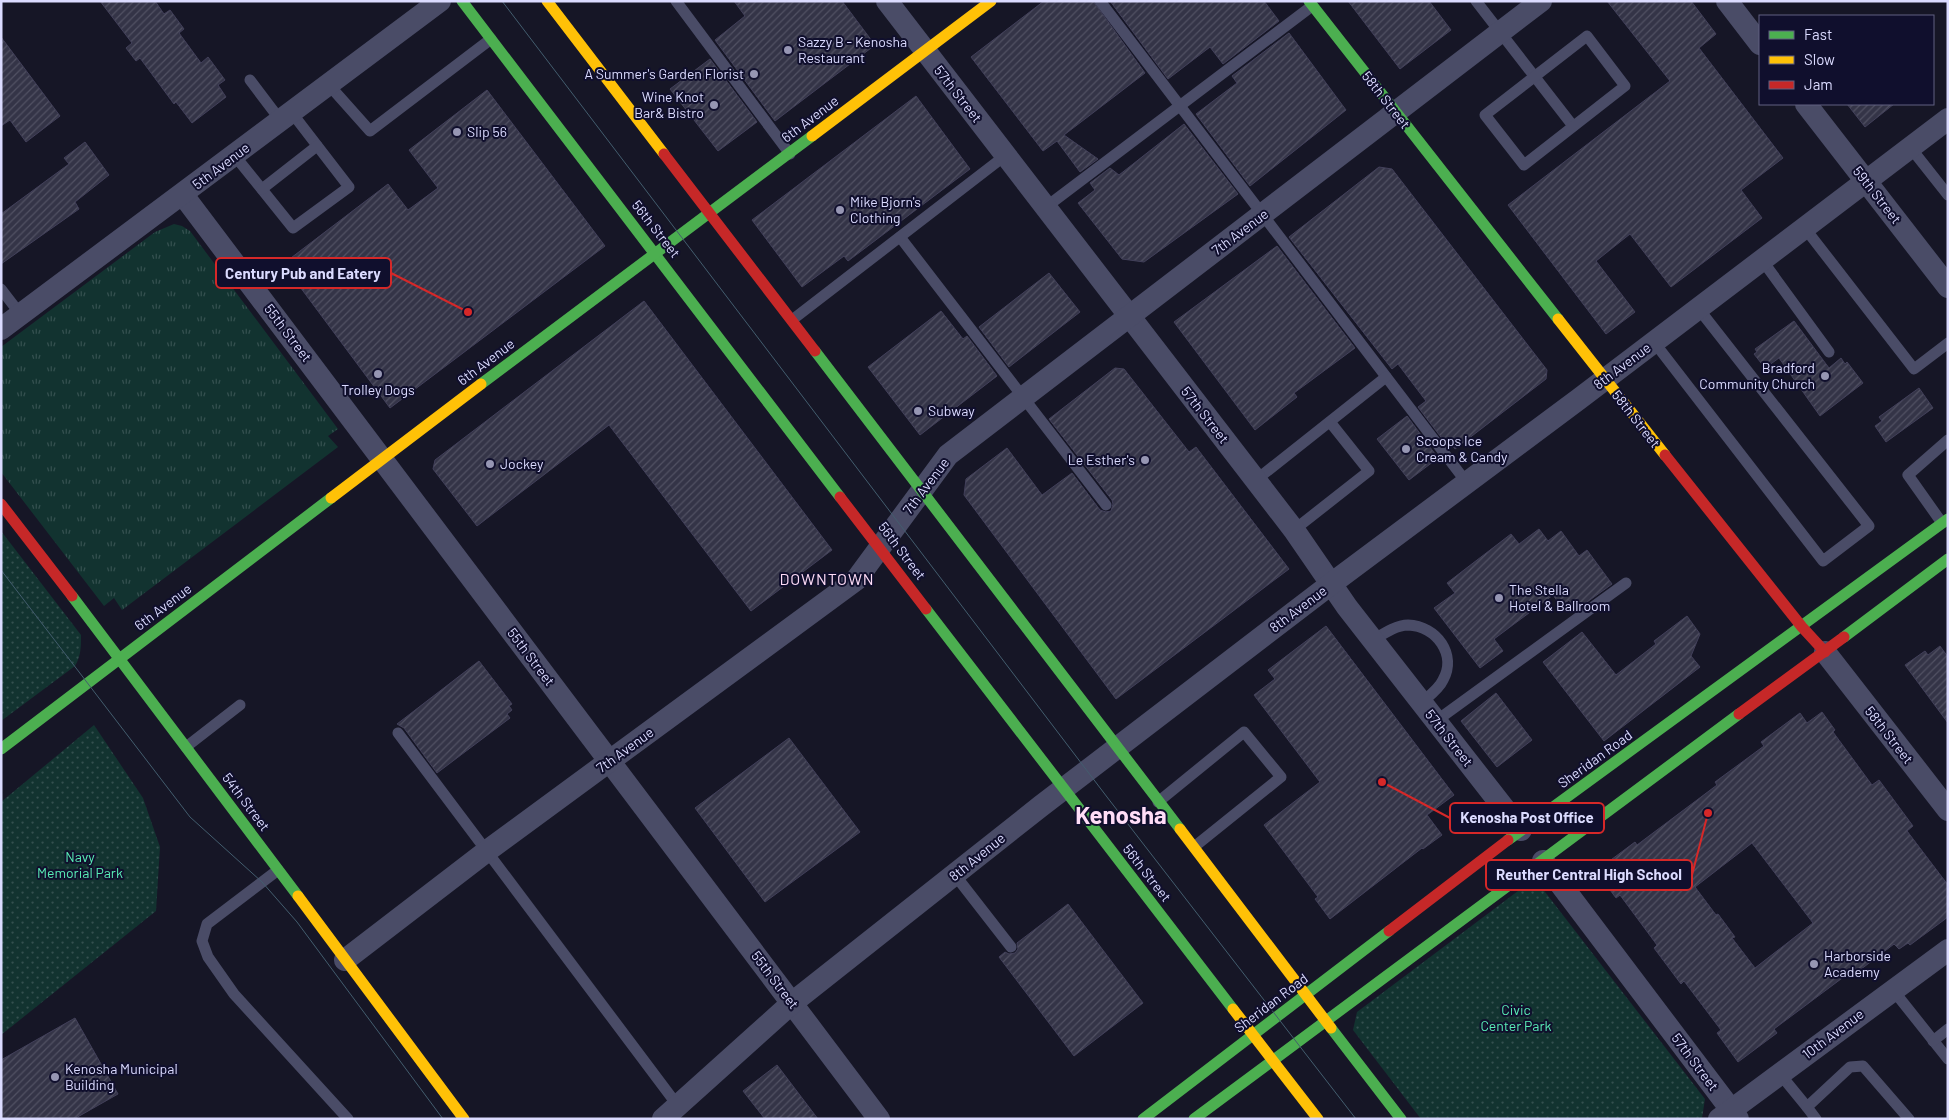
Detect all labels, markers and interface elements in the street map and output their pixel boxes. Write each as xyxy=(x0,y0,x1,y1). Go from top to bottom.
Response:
legend xyxy=(1759,15,1934,105)
text: Fast xyxy=(1804,25,1832,43)
place label: Sazzy B - Kenosha Restaurant xyxy=(798,33,907,66)
marker: Sazzy B - Kenosha Restaurant xyxy=(782,44,794,56)
text: Slow xyxy=(1804,50,1835,68)
street label: 57th Street xyxy=(931,62,986,126)
place label: A Summer's Garden Florist xyxy=(585,65,744,82)
marker: A Summer's Garden Florist xyxy=(748,68,760,80)
street label: 58th Street xyxy=(1359,68,1414,132)
text: Jam xyxy=(1804,75,1833,93)
place label: Wine Knot Bar& Bistro xyxy=(634,88,704,121)
street label: 6th Avenue xyxy=(778,92,842,146)
marker: Wine Knot Bar& Bistro xyxy=(708,99,720,111)
place label: Slip 56 xyxy=(467,123,507,140)
marker: Slip 56 xyxy=(451,126,463,138)
street label: 5th Avenue xyxy=(189,139,253,193)
street label: 59th Street xyxy=(1850,163,1905,227)
place label: Mike Bjorn's Clothing xyxy=(850,193,921,226)
street label: 56th Street xyxy=(629,197,684,261)
marker: Mike Bjorn's Clothing xyxy=(834,204,846,216)
street label: 7th Avenue xyxy=(1208,205,1271,258)
callout: Century Pub and Eatery xyxy=(216,258,391,288)
text: Century Pub and Eatery xyxy=(225,264,381,282)
street label: 55th Street xyxy=(261,300,316,365)
street label: 6th Avenue xyxy=(454,335,518,389)
street label: 8th Avenue xyxy=(1590,339,1654,393)
place label: Bradford Community Church xyxy=(1699,359,1815,392)
marker: Trolley Dogs xyxy=(372,368,384,380)
marker: Bradford Community Church xyxy=(1819,370,1831,382)
place label: Trolley Dogs xyxy=(341,381,415,398)
street label: 57th Street xyxy=(1178,383,1233,447)
street label: 58th Street xyxy=(1609,387,1664,451)
place label: Subway xyxy=(928,402,975,419)
marker: Subway xyxy=(912,405,924,417)
place label: Scoops Ice Cream & Candy xyxy=(1416,432,1508,465)
marker: Scoops Ice Cream & Candy xyxy=(1400,443,1412,455)
place label: Le Esther's xyxy=(1068,451,1135,468)
street label: 7th Avenue xyxy=(899,454,952,517)
marker: Le Esther's xyxy=(1139,454,1151,466)
place label: Jockey xyxy=(500,455,544,472)
marker: Jockey xyxy=(484,458,496,470)
street label: 56th Street xyxy=(875,518,930,583)
district label: DOWNTOWN xyxy=(779,569,875,588)
street label: 6th Avenue xyxy=(131,580,195,634)
place label: The Stella Hotel & Ballroom xyxy=(1509,581,1610,614)
street label: 8th Avenue xyxy=(1266,582,1330,636)
marker: The Stella Hotel & Ballroom xyxy=(1493,592,1505,604)
street label: 55th Street xyxy=(504,624,559,689)
street label: 58th Street xyxy=(1862,703,1917,767)
street label: 57th Street xyxy=(1422,706,1477,770)
street label: 7th Avenue xyxy=(593,723,657,776)
street label: Sheridan Road xyxy=(1554,726,1635,791)
street label: 54th Street xyxy=(219,769,274,834)
district label: Kenosha xyxy=(1075,800,1167,829)
callout: Kenosha Post Office xyxy=(1450,803,1604,833)
text: Kenosha Post Office xyxy=(1460,808,1594,826)
street label: 8th Avenue xyxy=(945,829,1008,884)
street label: 56th Street xyxy=(1120,841,1175,905)
park label: Navy Memorial Park xyxy=(37,848,123,881)
callout: Reuther Central High School xyxy=(1486,860,1692,890)
text: Reuther Central High School xyxy=(1496,865,1682,883)
street label: 55th Street xyxy=(748,947,803,1012)
place label: Harborside Academy xyxy=(1824,947,1891,980)
marker: Harborside Academy xyxy=(1808,958,1820,970)
street label: Sheridan Road xyxy=(1230,969,1311,1036)
park label: Civic Center Park xyxy=(1480,1001,1552,1034)
street label: 10th Avenue xyxy=(1799,1005,1867,1062)
street label: 57th Street xyxy=(1668,1030,1722,1094)
place label: Kenosha Municipal Building xyxy=(65,1060,178,1093)
marker: Kenosha Municipal Building xyxy=(49,1071,61,1083)

